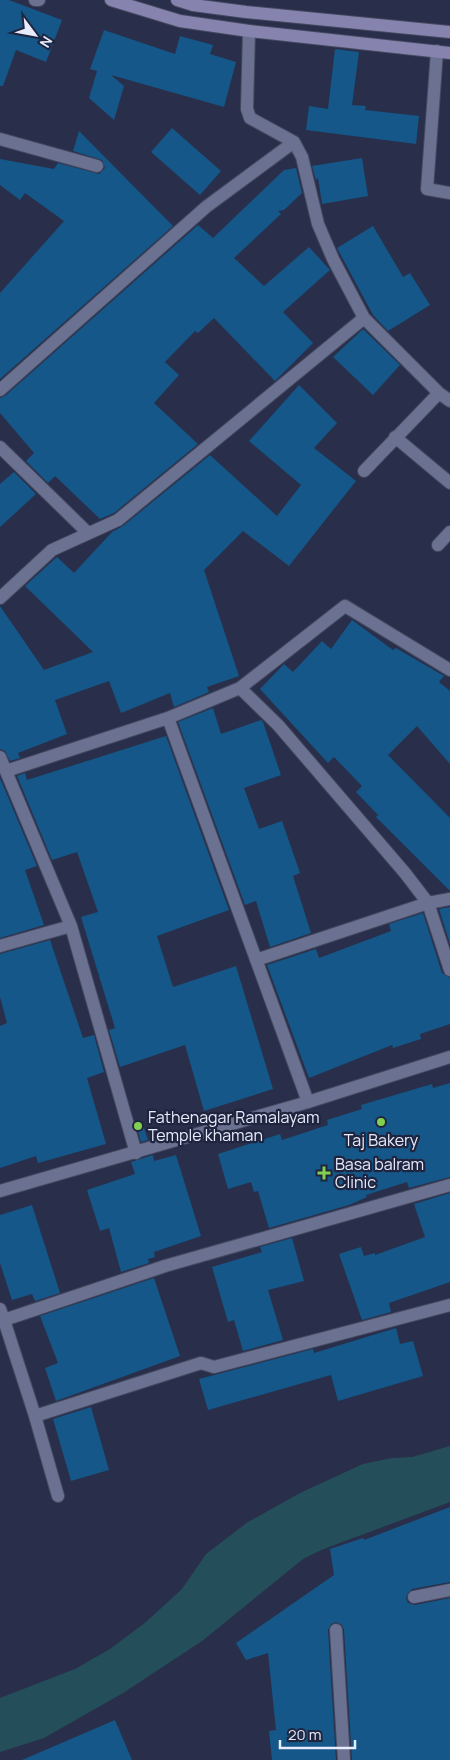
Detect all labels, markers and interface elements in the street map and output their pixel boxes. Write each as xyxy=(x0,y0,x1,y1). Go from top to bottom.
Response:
north arrow xyxy=(10,10,60,60)
text: N xyxy=(36,33,57,51)
place label: Fathenagar Ramalayam Temple khaman xyxy=(148,1106,320,1146)
marker: Taj Bakery xyxy=(375,1116,387,1128)
marker: Fathenagar Ramalayam Temple khaman xyxy=(132,1120,144,1132)
place label: Taj Bakery xyxy=(344,1129,419,1151)
place label: Basa balram Clinic xyxy=(335,1153,424,1193)
marker: Basa balram Clinic xyxy=(317,1166,331,1180)
scale bar xyxy=(280,1718,355,1750)
text: 20 m xyxy=(288,1724,321,1745)

